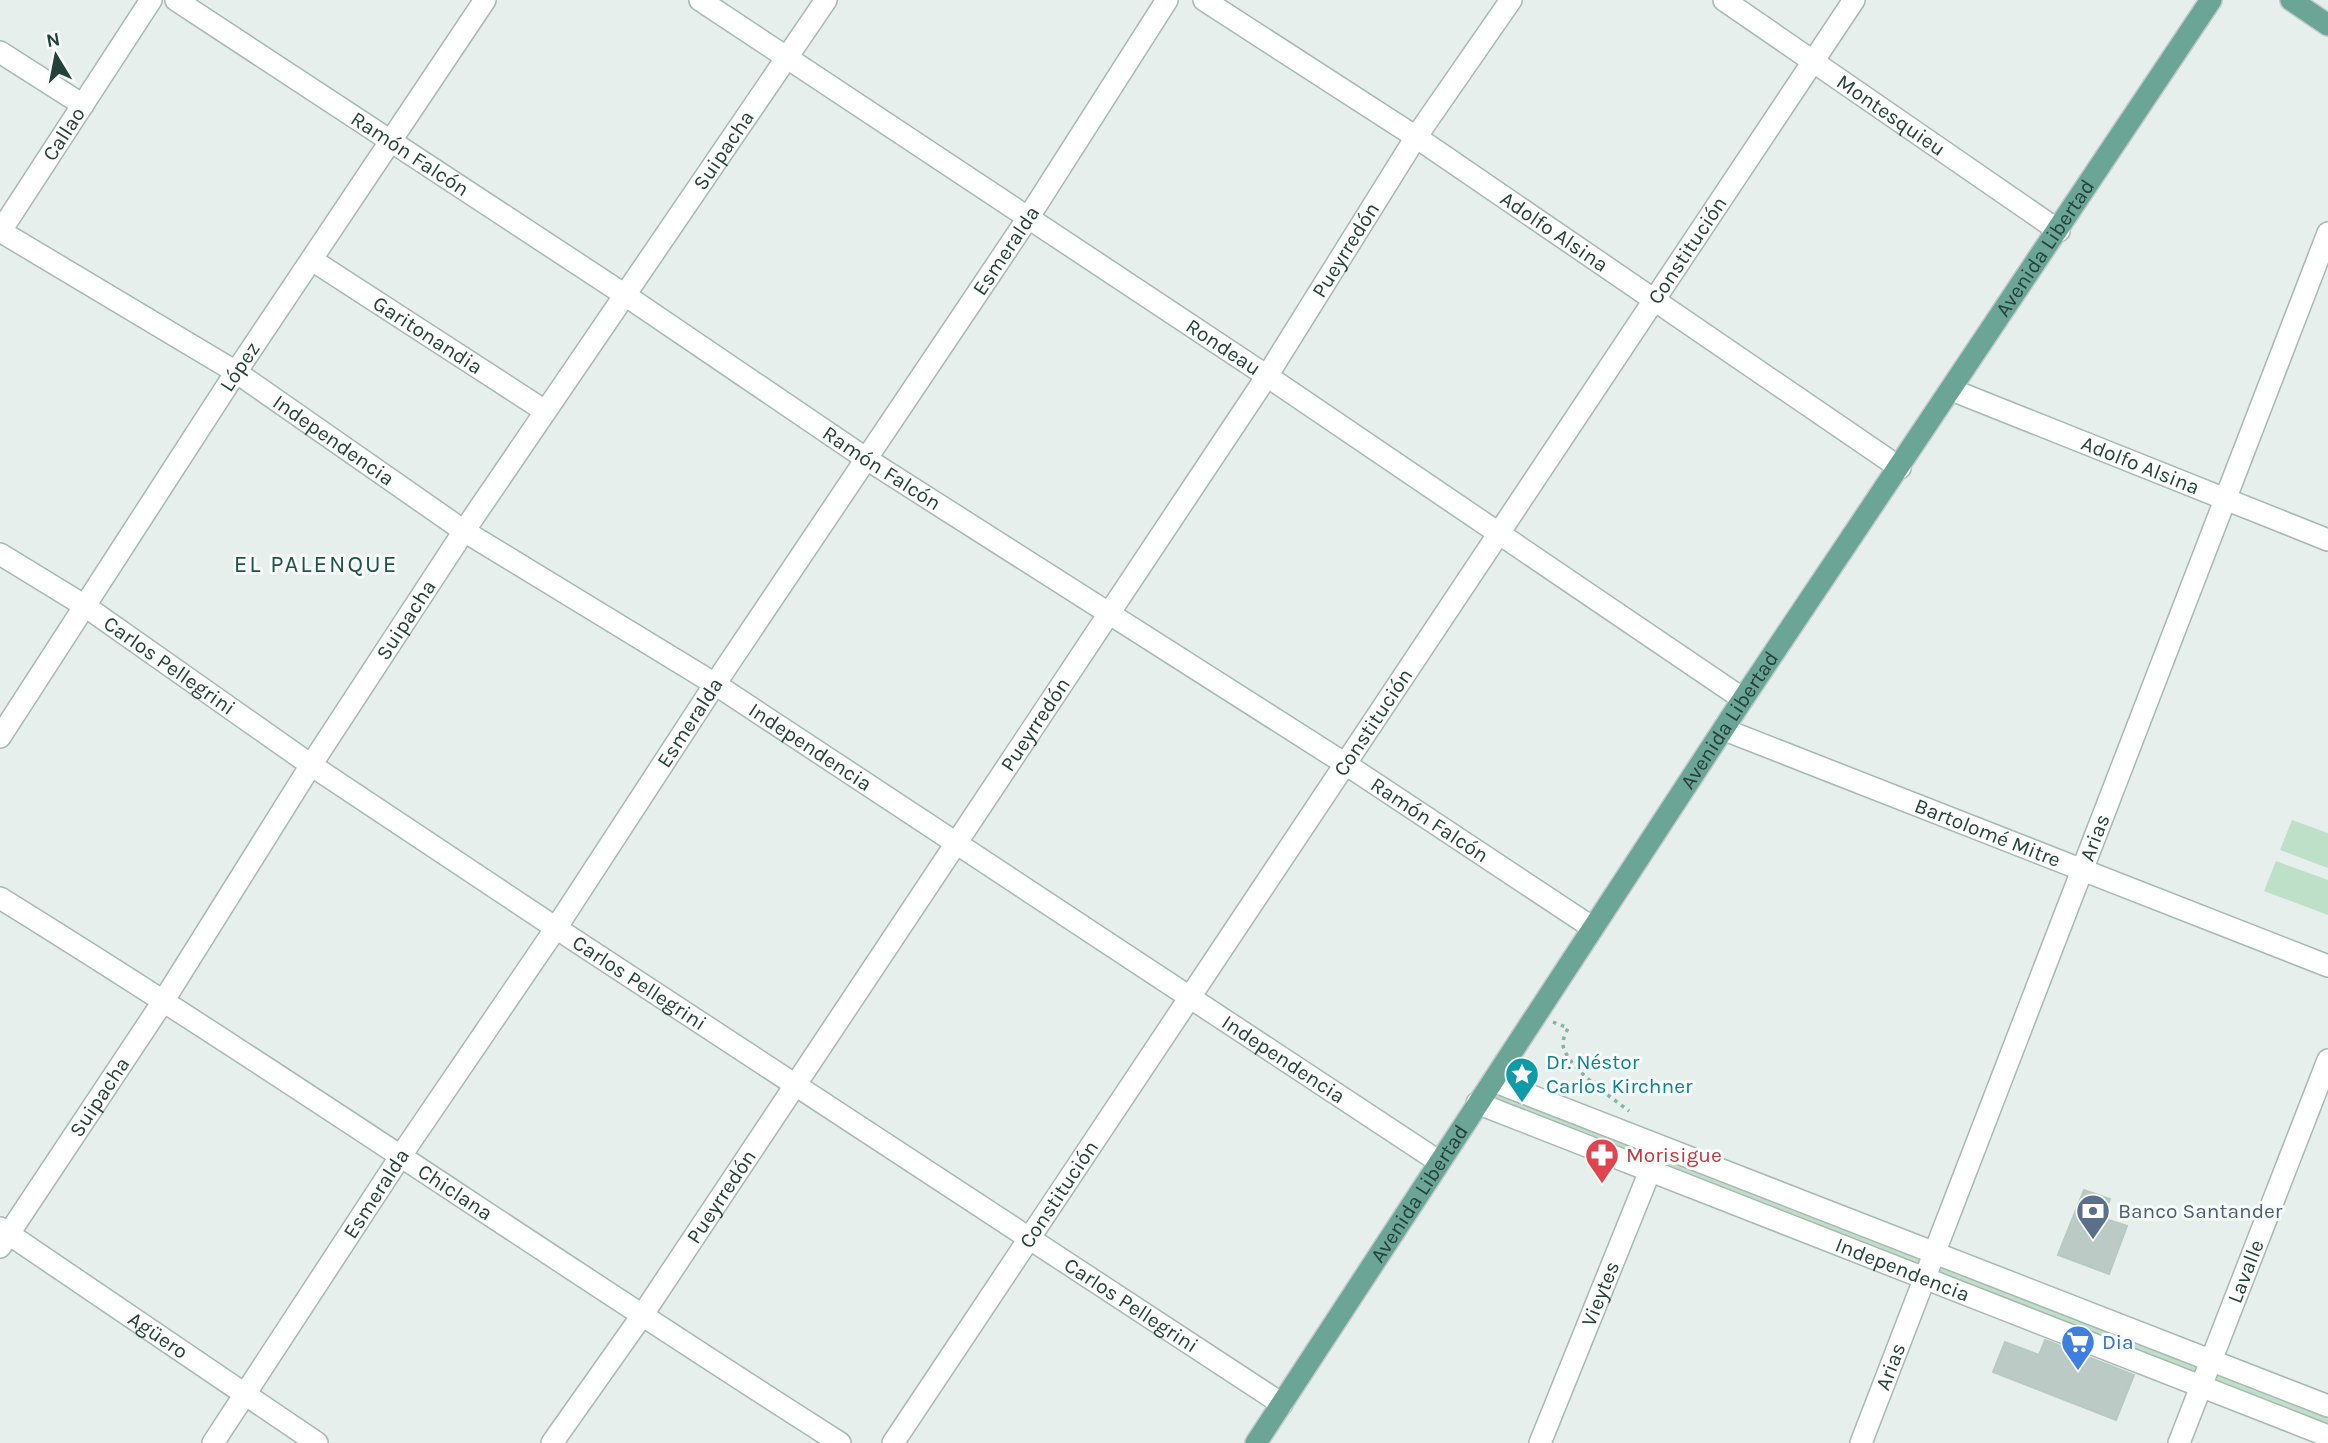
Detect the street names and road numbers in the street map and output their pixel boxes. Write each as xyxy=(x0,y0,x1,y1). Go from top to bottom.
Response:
street label: Montesquieu xyxy=(1832,69,1950,161)
street label: Callao xyxy=(38,103,90,165)
street label: Ramón Falcón xyxy=(346,106,474,201)
street label: Suipacha xyxy=(688,106,759,195)
street label: Avenida Libertad xyxy=(1991,175,2099,321)
street label: Adolfo Alsina xyxy=(1496,186,1613,277)
street label: Constitución xyxy=(1643,192,1732,309)
street label: Pueyrredón xyxy=(1307,198,1384,302)
street label: Esmeralda xyxy=(968,202,1044,300)
street label: Garitonandia xyxy=(369,291,487,379)
street label: Rondeau xyxy=(1182,314,1265,380)
street label: López xyxy=(215,337,265,396)
street label: Independencia xyxy=(268,390,399,491)
street label: Ramón Falcón xyxy=(818,421,945,515)
street label: Adolfo Alsina xyxy=(2078,431,2203,500)
street label: Suipacha xyxy=(371,575,441,664)
street label: Carlos Pellegrini xyxy=(99,611,240,720)
street label: Avenida Libertad xyxy=(1675,647,1783,794)
street label: Constitución xyxy=(1329,664,1417,781)
street label: Esmeralda xyxy=(652,673,728,772)
street label: Pueyrredón xyxy=(995,673,1075,776)
street label: Independencia xyxy=(744,698,876,796)
street label: Ramón Falcón xyxy=(1366,772,1493,867)
street label: Bartolomé Mitre xyxy=(1911,793,2064,872)
street label: Arias xyxy=(2075,811,2115,864)
street label: Carlos Pellegrini xyxy=(568,930,711,1035)
street label: Independencia xyxy=(1218,1010,1350,1108)
street label: Suipacha xyxy=(65,1053,135,1141)
street label: Avenida Libertad xyxy=(1365,1120,1473,1267)
street label: Constitución xyxy=(1014,1136,1103,1252)
street label: Esmeralda xyxy=(338,1144,414,1243)
street label: Pueyrredón xyxy=(681,1145,761,1248)
street label: Chiclana xyxy=(413,1159,497,1225)
street label: Independencia xyxy=(1832,1232,1973,1307)
street label: Lavalle xyxy=(2223,1236,2269,1307)
street label: Carlos Pellegrini xyxy=(1060,1253,1203,1358)
street label: Vieytes xyxy=(1576,1258,1624,1330)
street label: Agüero xyxy=(124,1307,192,1364)
street label: Arias xyxy=(1871,1340,1910,1393)

